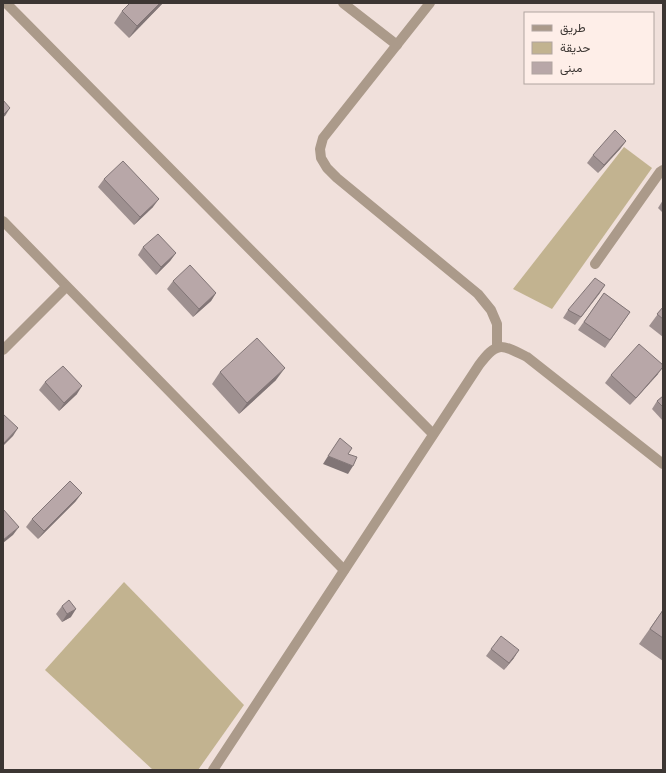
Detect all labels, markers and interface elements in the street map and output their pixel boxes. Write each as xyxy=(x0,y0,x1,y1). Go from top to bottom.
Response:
legend xyxy=(524,12,654,84)
text: طريق xyxy=(560,21,586,36)
text: حديقة xyxy=(560,41,590,55)
text: مبنى xyxy=(560,61,582,76)

